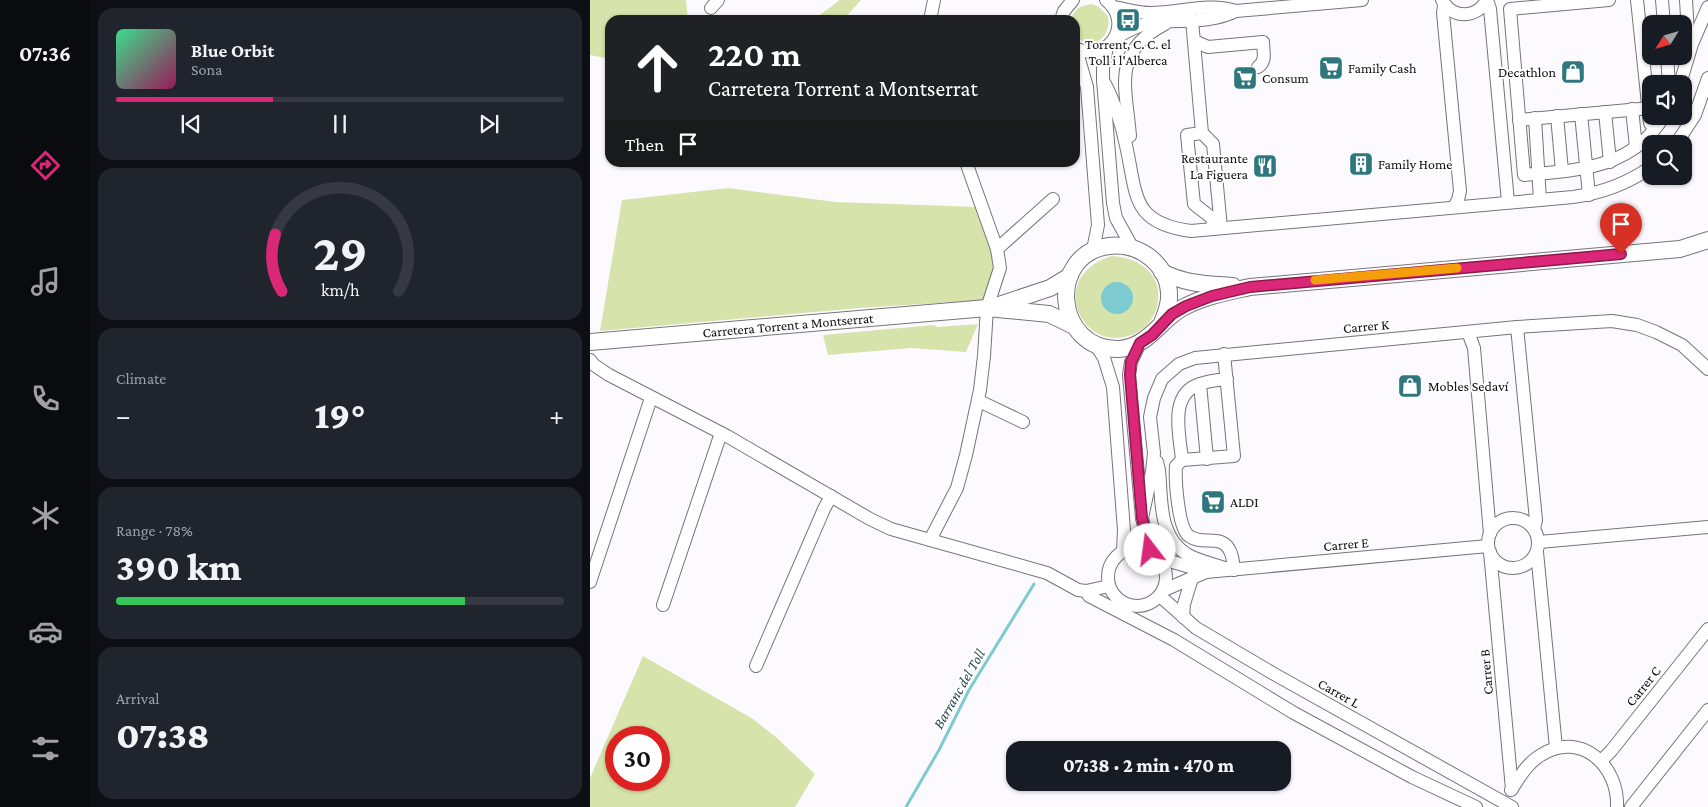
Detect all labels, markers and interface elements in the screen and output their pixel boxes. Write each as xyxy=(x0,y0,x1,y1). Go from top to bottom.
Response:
bus stop icon: Torrent, C. C. el Toll i l'Alberca xyxy=(1115,7,1141,33)
north arrow xyxy=(1642,15,1692,65)
map controls xyxy=(1642,15,1692,185)
icon: ahead xyxy=(625,35,690,100)
text: 220 m xyxy=(708,35,801,74)
place label: Torrent, C. C. el Toll i l'Alberca xyxy=(1085,36,1171,68)
text: Blue Orbit xyxy=(191,40,274,61)
text: 07:36 xyxy=(19,41,71,66)
supermarket icon: Family Cash xyxy=(1318,55,1344,81)
shop icon: Decathlon xyxy=(1560,59,1586,85)
place label: Family Cash xyxy=(1348,60,1417,76)
text: Sona xyxy=(191,61,222,78)
place label: Decathlon xyxy=(1498,64,1556,80)
supermarket icon: Consum xyxy=(1232,65,1258,91)
place label: Consum xyxy=(1262,70,1309,86)
button: sound xyxy=(1642,75,1692,125)
text: Carretera Torrent a Montserrat xyxy=(708,76,978,101)
icon: previous xyxy=(177,110,205,138)
icon: pause xyxy=(326,110,354,138)
icon: next xyxy=(475,110,503,138)
icon: arrive xyxy=(674,130,702,158)
text: Then xyxy=(625,134,664,155)
button: search xyxy=(1642,135,1692,185)
icon: directions xyxy=(28,148,63,183)
place label: Restaurante La Figuera xyxy=(1181,150,1249,182)
building icon: Family Home xyxy=(1348,151,1374,177)
restaurant icon: Restaurante La Figuera xyxy=(1252,153,1278,179)
place label: Family Home xyxy=(1378,156,1452,172)
pin xyxy=(1600,203,1642,254)
icon: arrive xyxy=(1607,210,1635,238)
text: 29 xyxy=(313,223,367,281)
icon: music xyxy=(28,264,63,299)
text: km/h xyxy=(321,280,360,300)
street label: Carretera Torrent a Montserrat xyxy=(702,310,875,340)
street label: Carrer K xyxy=(1342,316,1391,336)
text: Climate xyxy=(116,370,166,387)
shop icon: Mobles Sedaví xyxy=(1397,373,1423,399)
place label: Mobles Sedaví xyxy=(1428,378,1509,394)
icon: phone xyxy=(28,381,63,416)
text: 19° xyxy=(314,394,366,436)
text: − xyxy=(116,400,131,431)
text: + xyxy=(549,400,564,431)
supermarket icon: ALDI xyxy=(1200,489,1226,515)
place label: ALDI xyxy=(1230,494,1259,510)
icon: climate xyxy=(28,498,63,533)
text: Range · 78% xyxy=(116,522,193,539)
position arrow xyxy=(1123,523,1175,575)
street label: Carrer E xyxy=(1323,534,1370,554)
text: 390 km xyxy=(116,546,242,588)
icon: car xyxy=(28,614,63,649)
water label: Barranc del Toll xyxy=(930,646,988,731)
street label: Carrer B xyxy=(1476,648,1496,695)
street label: Carrer C xyxy=(1622,663,1664,709)
street label: Carrer L xyxy=(1315,675,1363,711)
text: Arrival xyxy=(116,690,160,707)
text: 07:38 xyxy=(116,714,210,756)
speed limit sign: 30 xyxy=(605,726,670,791)
icon: filters xyxy=(28,731,63,766)
text: 07:38 · 2 min · 470 m xyxy=(1063,755,1234,776)

